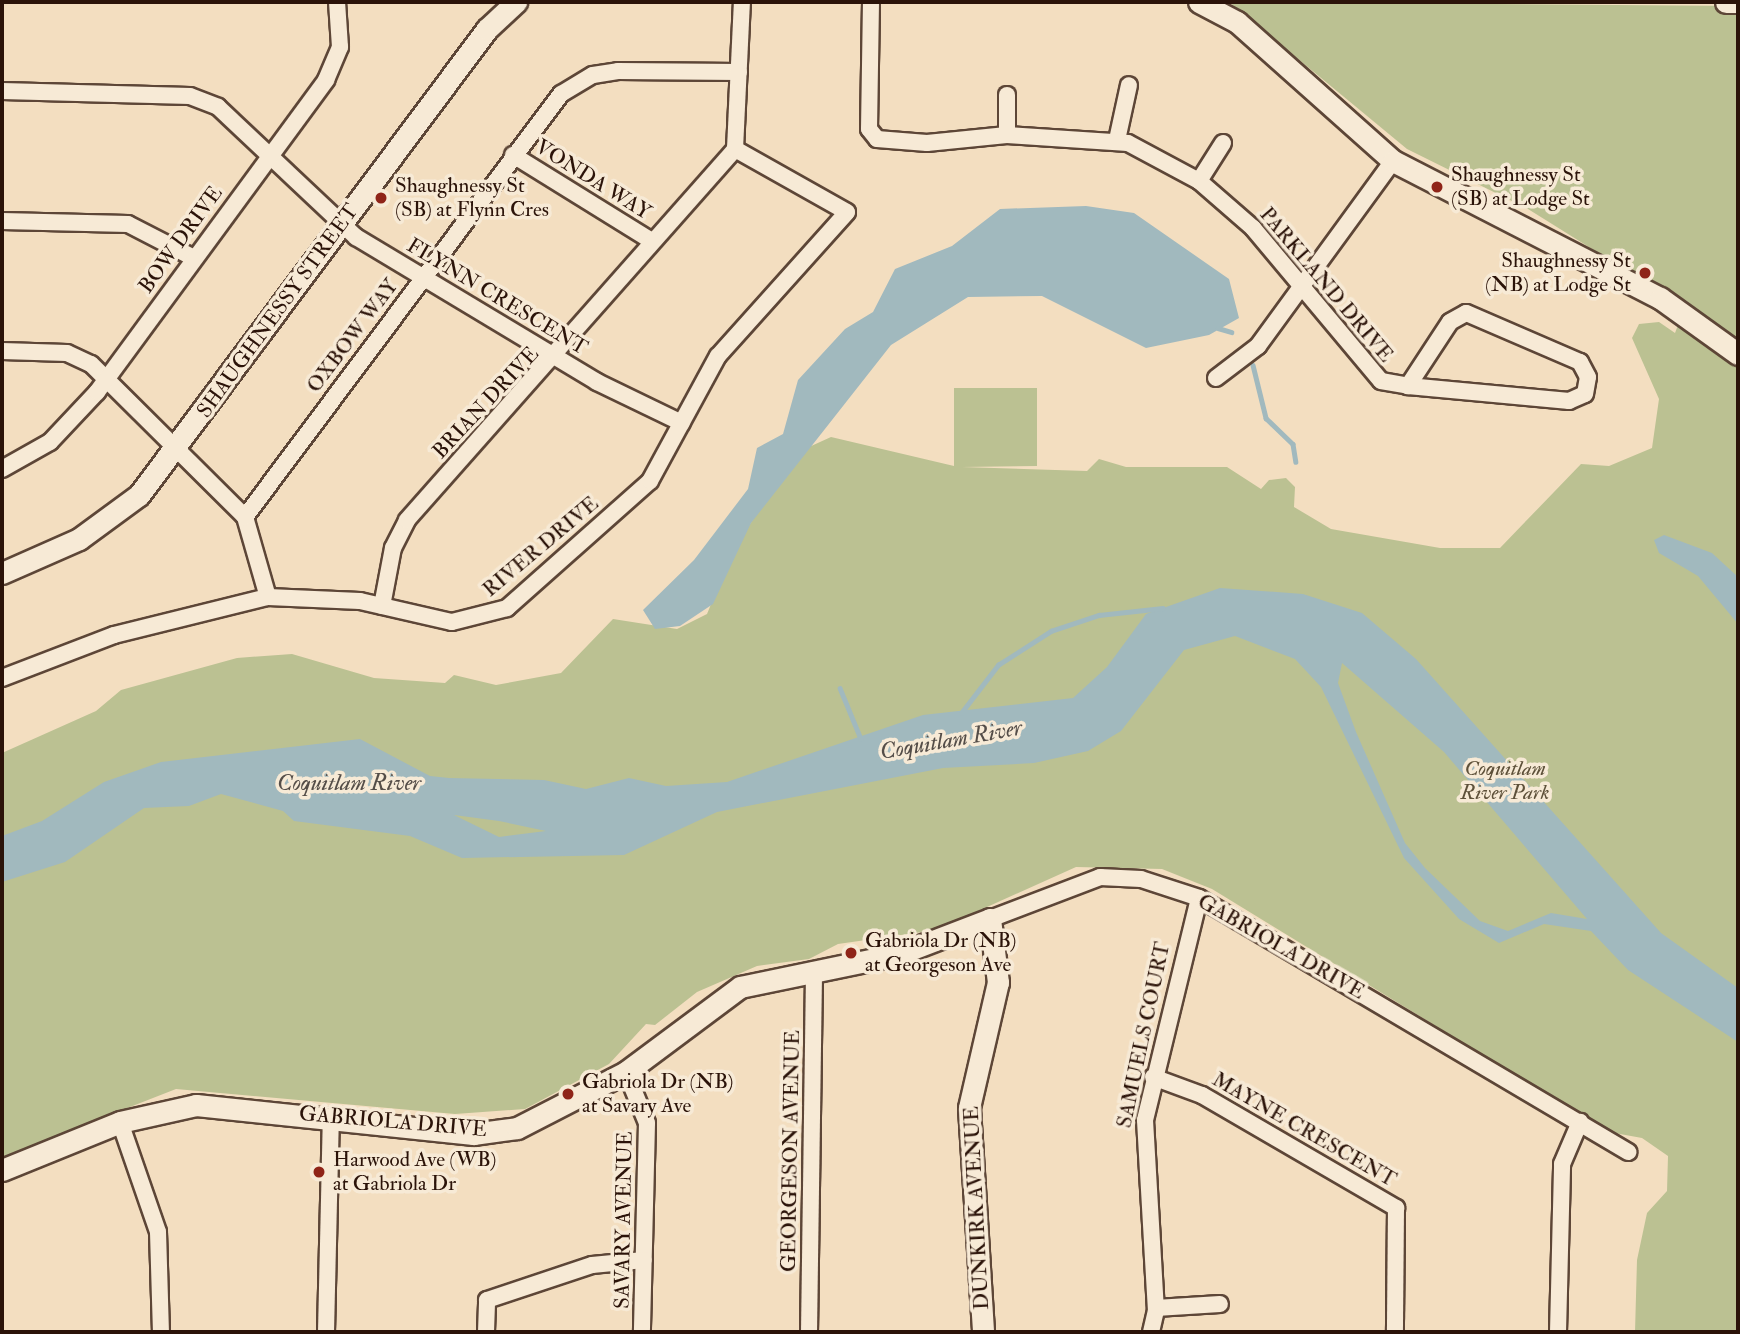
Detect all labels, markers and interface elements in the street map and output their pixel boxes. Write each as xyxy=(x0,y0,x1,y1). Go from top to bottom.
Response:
street label: VONDA WAY xyxy=(530,134,656,226)
place label: Shaughnessy St (SB) at Lodge St xyxy=(1451,162,1590,212)
place label: Shaughnessy St (SB) at Flynn Cres xyxy=(395,173,549,223)
marker: Shaughnessy St (SB) at Lodge St xyxy=(1429,179,1445,195)
street label: BOW DRIVE xyxy=(134,181,228,299)
marker: Shaughnessy St (SB) at Flynn Cres xyxy=(373,190,389,206)
street label: SHAUGHNESSY STREET xyxy=(192,199,364,423)
street label: PARKLAND DRIVE xyxy=(1254,202,1398,368)
street label: FLYNN CRESCENT xyxy=(402,233,592,361)
place label: Shaughnessy St (NB) at Lodge St xyxy=(1485,248,1631,298)
marker: Shaughnessy St (NB) at Lodge St xyxy=(1637,265,1653,281)
street label: OXBOW WAY xyxy=(302,274,404,398)
street label: BRIAN DRIVE xyxy=(428,342,544,464)
street label: RIVER DRIVE xyxy=(478,491,604,603)
water label: Coquitlam River xyxy=(878,714,1024,766)
park label: Coquitlam River Park xyxy=(1461,756,1549,806)
water label: Coquitlam River xyxy=(277,769,421,797)
street label: GABRIOLA DRIVE xyxy=(1193,889,1369,1005)
place label: Gabriola Dr (NB) at Georgeson Ave xyxy=(865,928,1017,978)
street label: SAMUELS COURT xyxy=(1112,940,1176,1130)
marker: Gabriola Dr (NB) at Georgeson Ave xyxy=(843,945,859,961)
street label: GEORGESON AVENUE xyxy=(776,1030,806,1272)
street label: MAYNE CRESCENT xyxy=(1208,1067,1400,1193)
place label: Gabriola Dr (NB) at Savary Ave xyxy=(582,1069,734,1119)
marker: Gabriola Dr (NB) at Savary Ave xyxy=(560,1086,576,1102)
street label: GABRIOLA DRIVE xyxy=(298,1101,488,1143)
street label: DUNKIRK AVENUE xyxy=(959,1105,995,1311)
street label: SAVARY AVENUE xyxy=(610,1131,638,1309)
place label: Harwood Ave (WB) at Gabriola Dr xyxy=(333,1147,496,1197)
marker: Harwood Ave (WB) at Gabriola Dr xyxy=(311,1164,327,1180)

